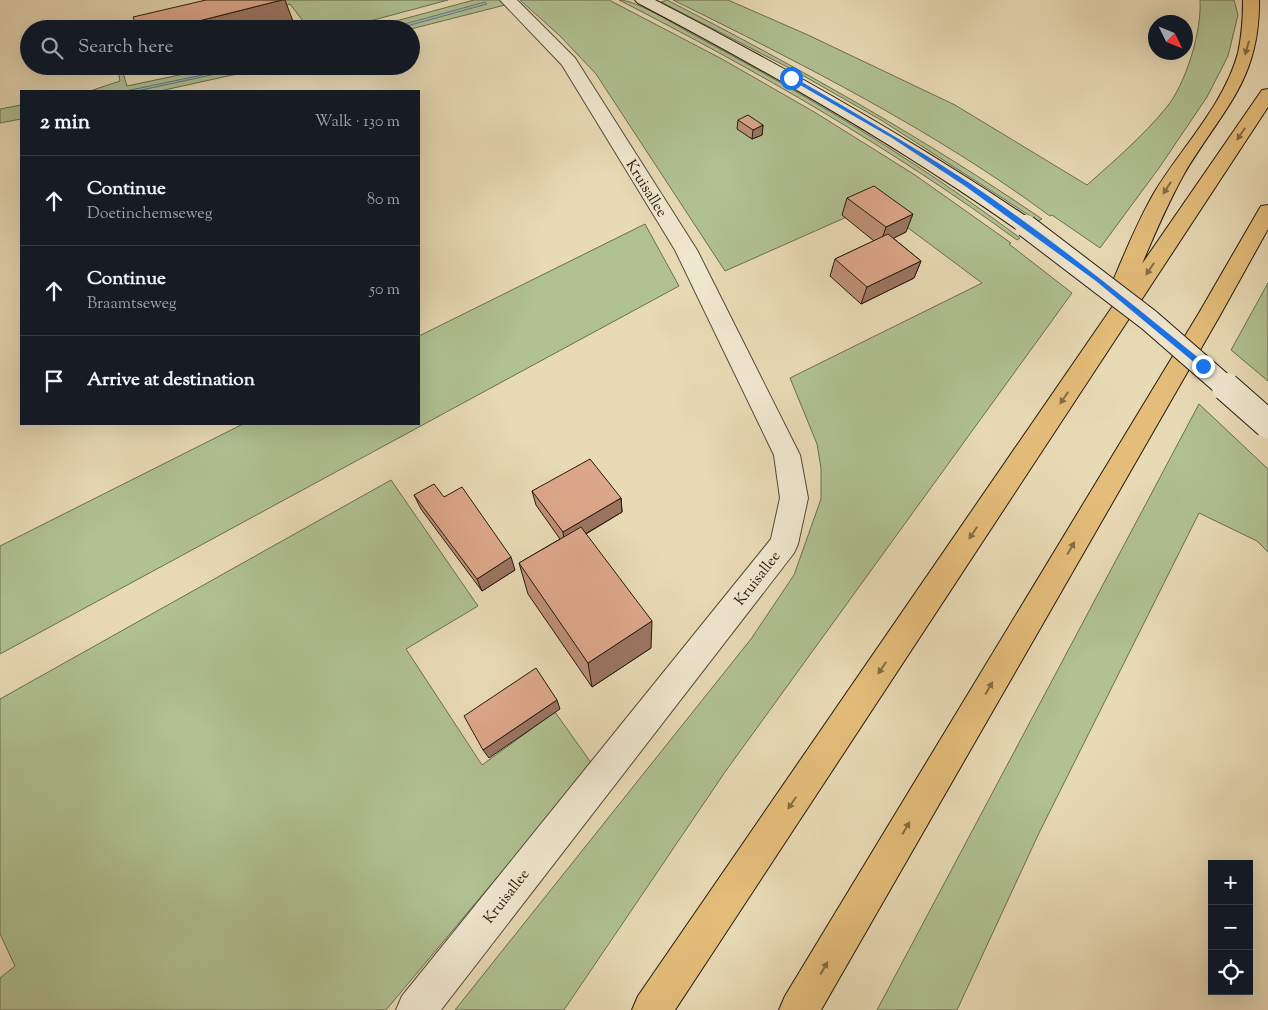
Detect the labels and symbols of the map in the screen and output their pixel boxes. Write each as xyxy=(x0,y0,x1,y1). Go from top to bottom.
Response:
north arrow xyxy=(1148,15,1193,60)
one-way arrow xyxy=(1243,40,1251,56)
route start xyxy=(780,67,803,90)
one-way arrow xyxy=(1236,128,1246,141)
street label: Kruisallee xyxy=(620,156,672,222)
one-way arrow xyxy=(1162,182,1172,195)
one-way arrow xyxy=(1145,262,1155,276)
route end xyxy=(1192,355,1215,378)
one-way arrow xyxy=(1059,391,1068,405)
one-way arrow xyxy=(968,526,978,540)
one-way arrow xyxy=(1066,541,1075,554)
street label: Kruisallee xyxy=(730,547,786,611)
one-way arrow xyxy=(877,661,887,675)
one-way arrow xyxy=(984,681,993,694)
one-way arrow xyxy=(787,796,797,810)
one-way arrow xyxy=(902,821,911,834)
street label: Kruisallee xyxy=(479,865,535,929)
one-way arrow xyxy=(820,961,828,975)

